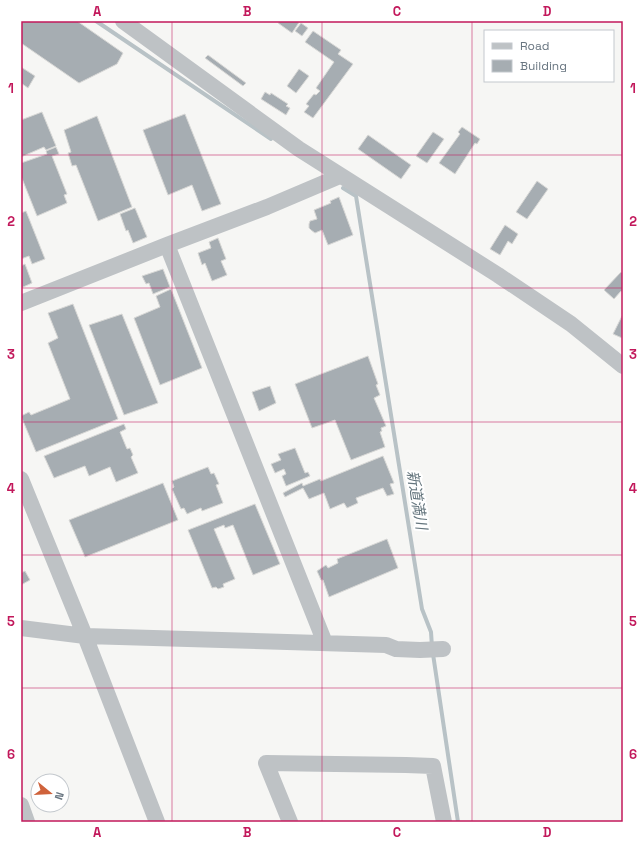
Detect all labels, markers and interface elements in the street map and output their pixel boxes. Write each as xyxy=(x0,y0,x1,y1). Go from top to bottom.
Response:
text: A xyxy=(93,3,102,20)
text: B xyxy=(243,3,252,20)
text: C xyxy=(393,3,401,20)
text: D xyxy=(543,3,552,20)
legend xyxy=(484,30,614,82)
text: Road xyxy=(520,38,549,54)
text: Building xyxy=(520,58,567,74)
text: 1 xyxy=(8,80,14,97)
text: 1 xyxy=(630,80,636,97)
text: 2 xyxy=(7,213,15,230)
text: 2 xyxy=(629,213,637,230)
text: 3 xyxy=(7,346,15,363)
text: 3 xyxy=(629,346,637,363)
water label: 新道満川 xyxy=(403,469,432,533)
text: 4 xyxy=(7,480,15,497)
text: 4 xyxy=(629,480,637,497)
text: 5 xyxy=(7,613,15,630)
text: 5 xyxy=(629,613,637,630)
text: 6 xyxy=(7,746,15,763)
text: 6 xyxy=(629,746,637,763)
north arrow xyxy=(30,773,70,813)
text: N xyxy=(52,790,67,802)
text: A xyxy=(93,824,102,841)
text: B xyxy=(243,824,252,841)
text: C xyxy=(393,824,401,841)
text: D xyxy=(543,824,552,841)

